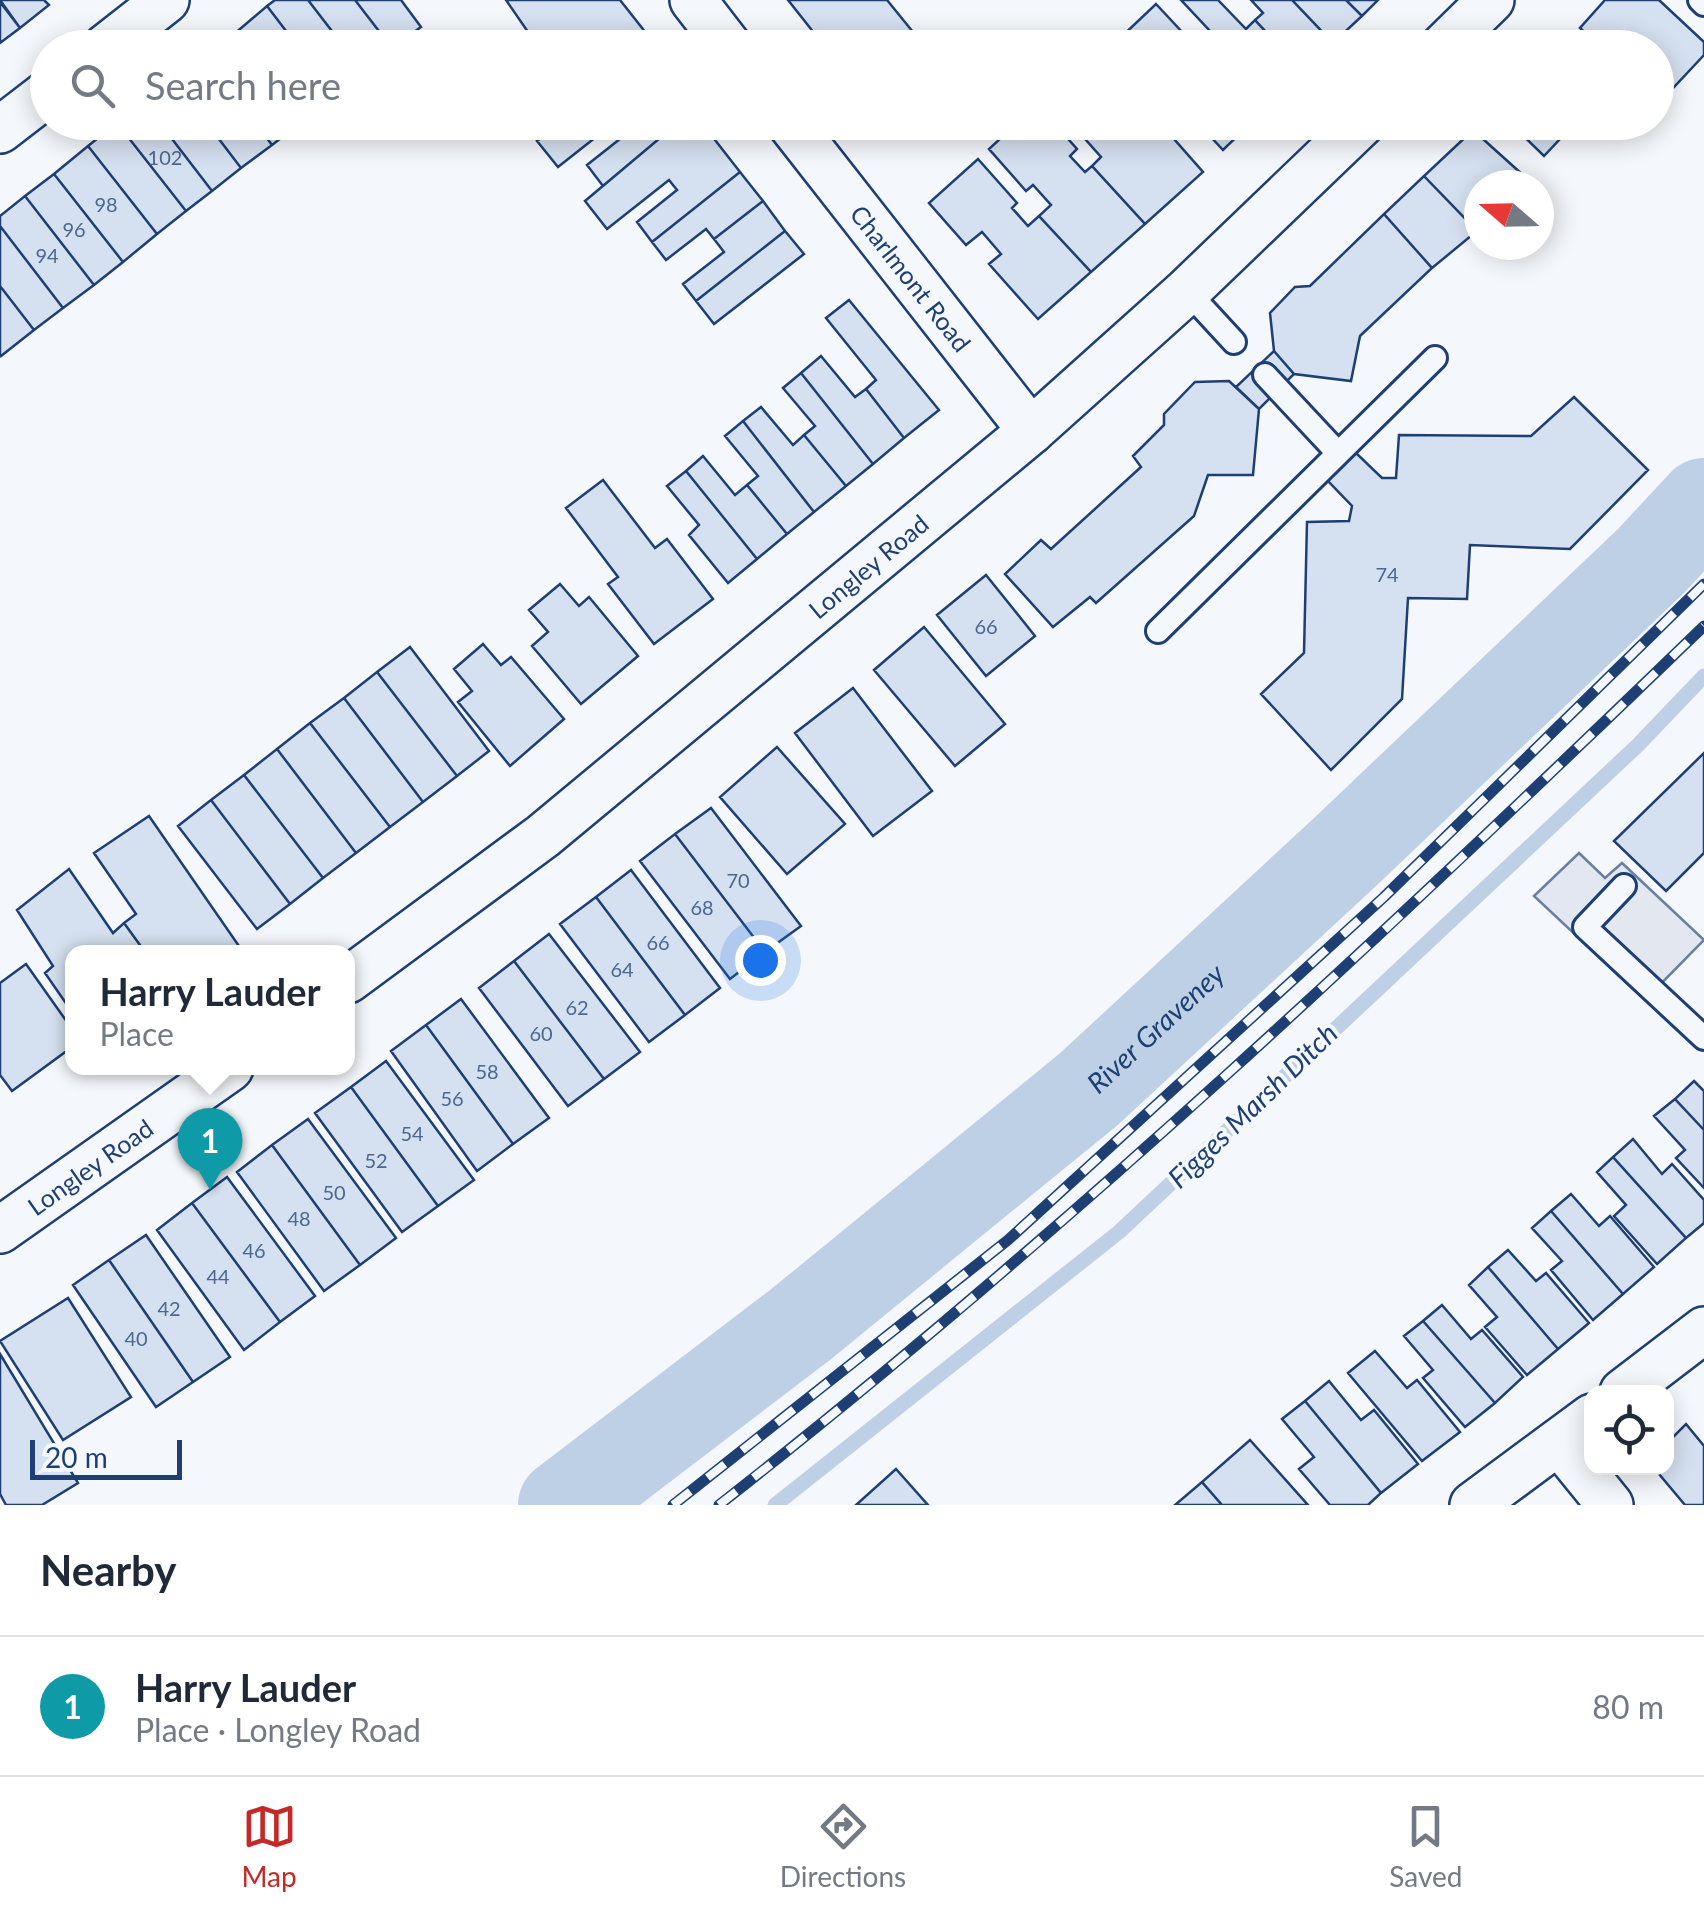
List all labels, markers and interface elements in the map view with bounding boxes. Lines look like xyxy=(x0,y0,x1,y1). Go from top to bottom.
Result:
search box xyxy=(30,30,1674,140)
icon: search xyxy=(65,58,120,113)
text: Search here xyxy=(145,62,341,108)
house number: 102 xyxy=(148,145,182,169)
north arrow xyxy=(1464,170,1554,260)
house number: 98 xyxy=(94,192,118,216)
street label: Charlmont Road xyxy=(845,199,978,357)
house number: 96 xyxy=(62,217,86,241)
house number: 94 xyxy=(35,243,59,267)
street label: Longley Road xyxy=(802,508,934,624)
house number: 74 xyxy=(1375,562,1399,586)
house number: 66 xyxy=(974,614,998,638)
house number: 70 xyxy=(726,868,750,892)
house number: 68 xyxy=(690,895,714,919)
house number: 66 xyxy=(646,930,670,954)
your location xyxy=(735,935,786,986)
popup xyxy=(65,945,355,1075)
water label: River Graveney xyxy=(1080,956,1231,1100)
house number: 64 xyxy=(610,957,634,981)
text: Harry Lauder xyxy=(99,968,321,1014)
house number: 62 xyxy=(565,995,589,1019)
text: Place xyxy=(99,1014,174,1053)
water label: Figges Marsh Ditch xyxy=(1160,1016,1344,1194)
house number: 60 xyxy=(529,1021,553,1045)
house number: 58 xyxy=(475,1059,499,1083)
house number: 56 xyxy=(440,1086,464,1110)
pin: 1 xyxy=(178,1108,242,1190)
street label: Longley Road xyxy=(22,1112,158,1221)
house number: 54 xyxy=(400,1121,424,1145)
house number: 52 xyxy=(364,1148,388,1172)
house number: 50 xyxy=(322,1180,346,1204)
house number: 48 xyxy=(287,1206,311,1230)
house number: 46 xyxy=(242,1238,266,1262)
house number: 44 xyxy=(206,1264,230,1288)
house number: 42 xyxy=(157,1296,181,1320)
house number: 40 xyxy=(124,1326,148,1350)
map controls xyxy=(1584,1385,1674,1475)
button: locate xyxy=(1584,1385,1674,1475)
scale bar xyxy=(30,1435,182,1480)
text: 20 m xyxy=(45,1440,108,1474)
text: Nearby xyxy=(40,1545,177,1595)
text: Harry Lauder xyxy=(135,1664,356,1710)
text: 1 xyxy=(63,1687,82,1726)
text: 80 m xyxy=(1592,1687,1664,1726)
text: Place · Longley Road xyxy=(135,1710,421,1749)
tab: Map xyxy=(242,1799,297,1893)
tab: Directions xyxy=(780,1799,906,1893)
tab: Saved xyxy=(1389,1799,1462,1893)

